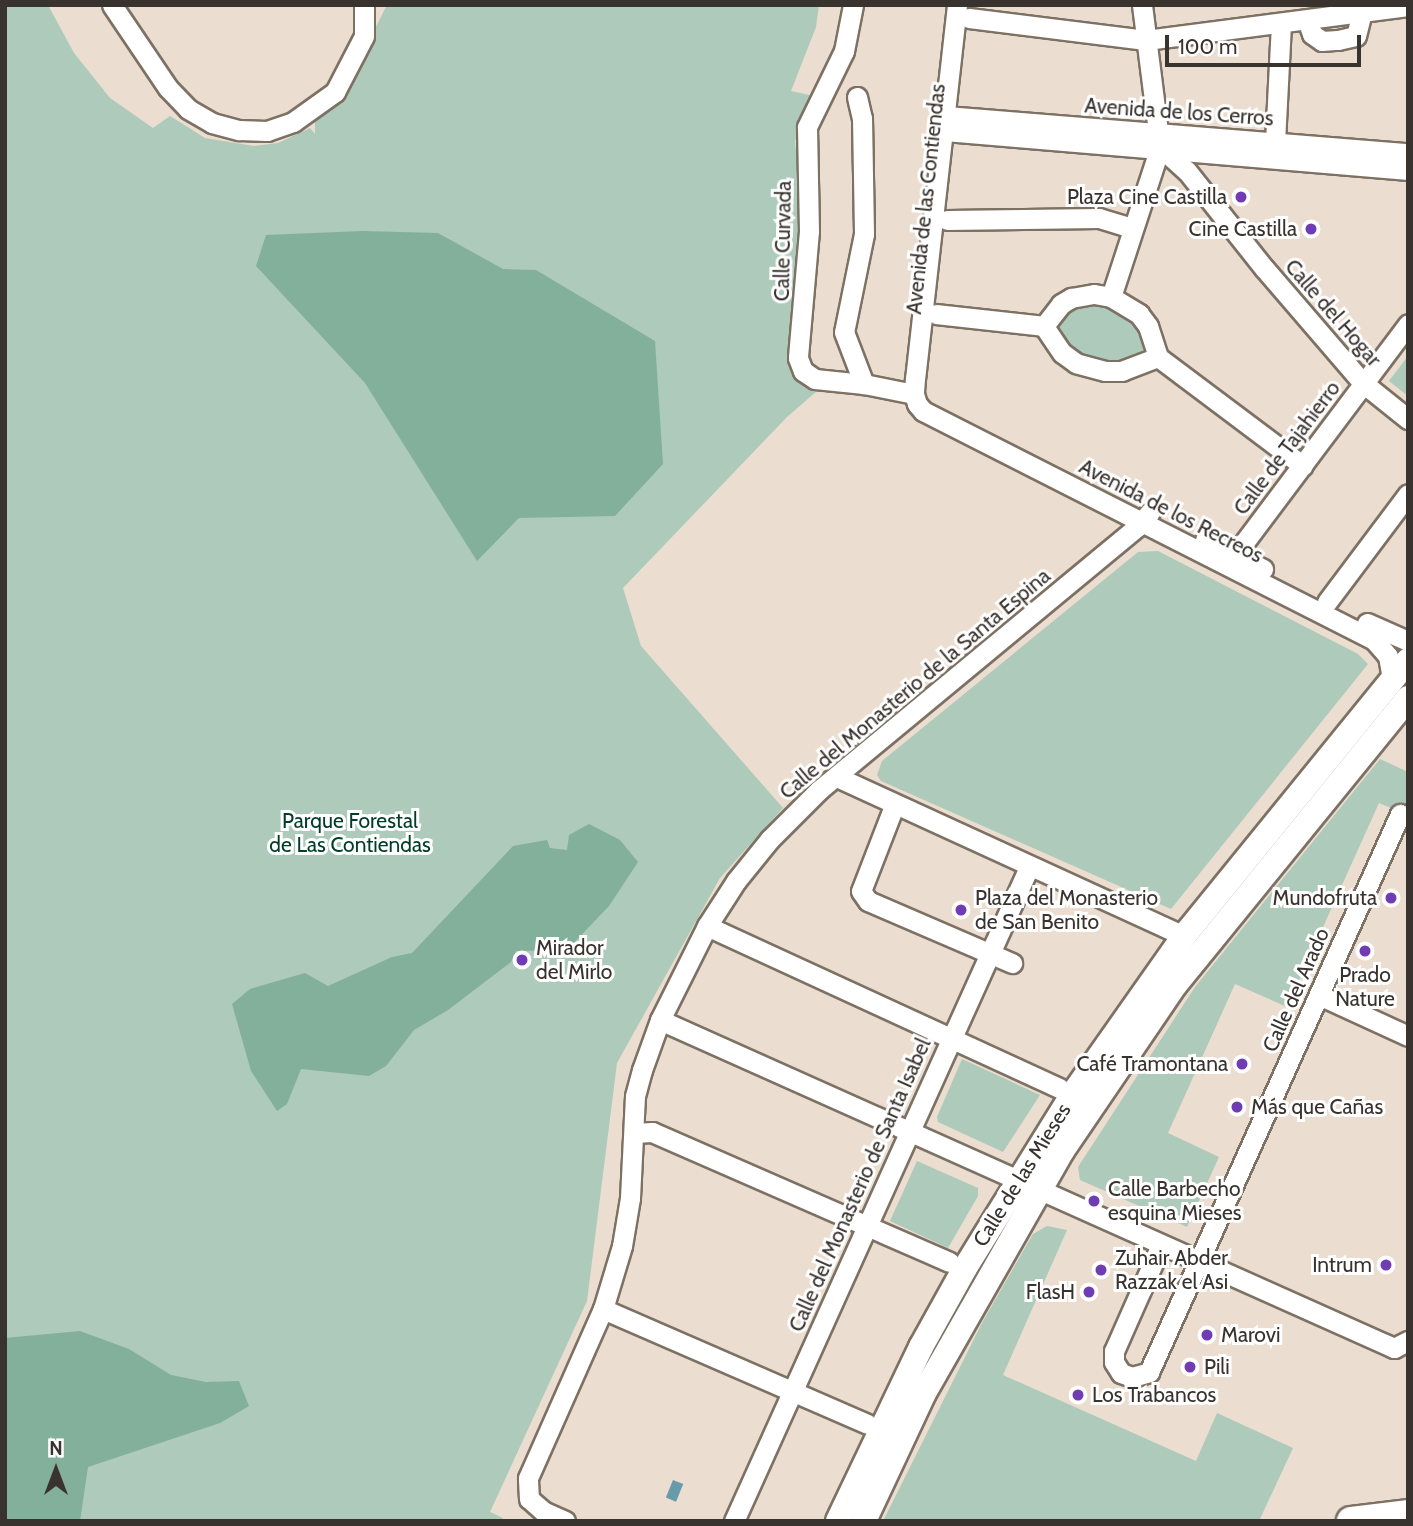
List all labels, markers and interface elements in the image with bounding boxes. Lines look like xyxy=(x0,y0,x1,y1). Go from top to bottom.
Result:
scale bar xyxy=(1168,21,1364,65)
text: 100 m xyxy=(1178,34,1237,59)
street label: Avenida de las Contiendas xyxy=(901,83,951,315)
street label: Avenida de los Cerros xyxy=(1084,93,1274,131)
street label: Calle Curvada xyxy=(769,180,797,302)
place label: Plaza Cine Castilla xyxy=(1067,184,1227,210)
marker: Plaza Cine Castilla xyxy=(1233,189,1249,205)
place label: Cine Castilla xyxy=(1189,216,1297,242)
marker: Cine Castilla xyxy=(1303,221,1319,237)
street label: Calle del Hogar xyxy=(1280,254,1386,372)
street label: Calle de Tajahierro xyxy=(1228,376,1346,520)
street label: Avenida de los Recreos xyxy=(1075,454,1267,568)
street label: Calle del Monasterio de la Santa Espina xyxy=(775,563,1055,805)
park label: Parque Forestal de Las Contiendas xyxy=(269,808,431,858)
place label: Plaza del Monasterio de San Benito xyxy=(975,885,1158,935)
place label: Mundofruta xyxy=(1273,885,1377,911)
marker: Mundofruta xyxy=(1383,890,1399,906)
marker: Plaza del Monasterio de San Benito xyxy=(953,902,969,918)
street label: Calle del Arado xyxy=(1257,924,1335,1056)
place label: Mirador del Mirlo xyxy=(536,935,612,985)
marker: Prado Nature xyxy=(1357,943,1373,959)
marker: Mirador del Mirlo xyxy=(514,952,530,968)
place label: Prado Nature xyxy=(1335,962,1395,1012)
street label: Calle del Monasterio de Santa Isabel xyxy=(784,1034,936,1336)
place label: Café Tramontana xyxy=(1076,1051,1228,1077)
marker: Café Tramontana xyxy=(1234,1056,1250,1072)
place label: Más que Cañas xyxy=(1251,1094,1383,1120)
street label: Calle de las Mieses xyxy=(968,1099,1076,1251)
marker: Más que Cañas xyxy=(1229,1099,1245,1115)
place label: Calle Barbecho esquina Mieses xyxy=(1108,1176,1241,1226)
marker: Calle Barbecho esquina Mieses xyxy=(1086,1193,1102,1209)
place label: Zuhair Abder Razzak el Asi xyxy=(1115,1245,1228,1295)
place label: Intrum xyxy=(1312,1252,1372,1278)
marker: Intrum xyxy=(1378,1257,1394,1273)
marker: Zuhair Abder Razzak el Asi xyxy=(1093,1262,1109,1278)
place label: FlasH xyxy=(1026,1279,1075,1305)
marker: FlasH xyxy=(1081,1284,1097,1300)
place label: Marovi xyxy=(1221,1322,1281,1348)
marker: Marovi xyxy=(1199,1327,1215,1343)
place label: Pili xyxy=(1204,1354,1230,1380)
marker: Pili xyxy=(1182,1359,1198,1375)
place label: Los Trabancos xyxy=(1092,1382,1216,1408)
marker: Los Trabancos xyxy=(1070,1387,1086,1403)
north arrow xyxy=(21,1435,91,1505)
text: N xyxy=(49,1437,63,1460)

